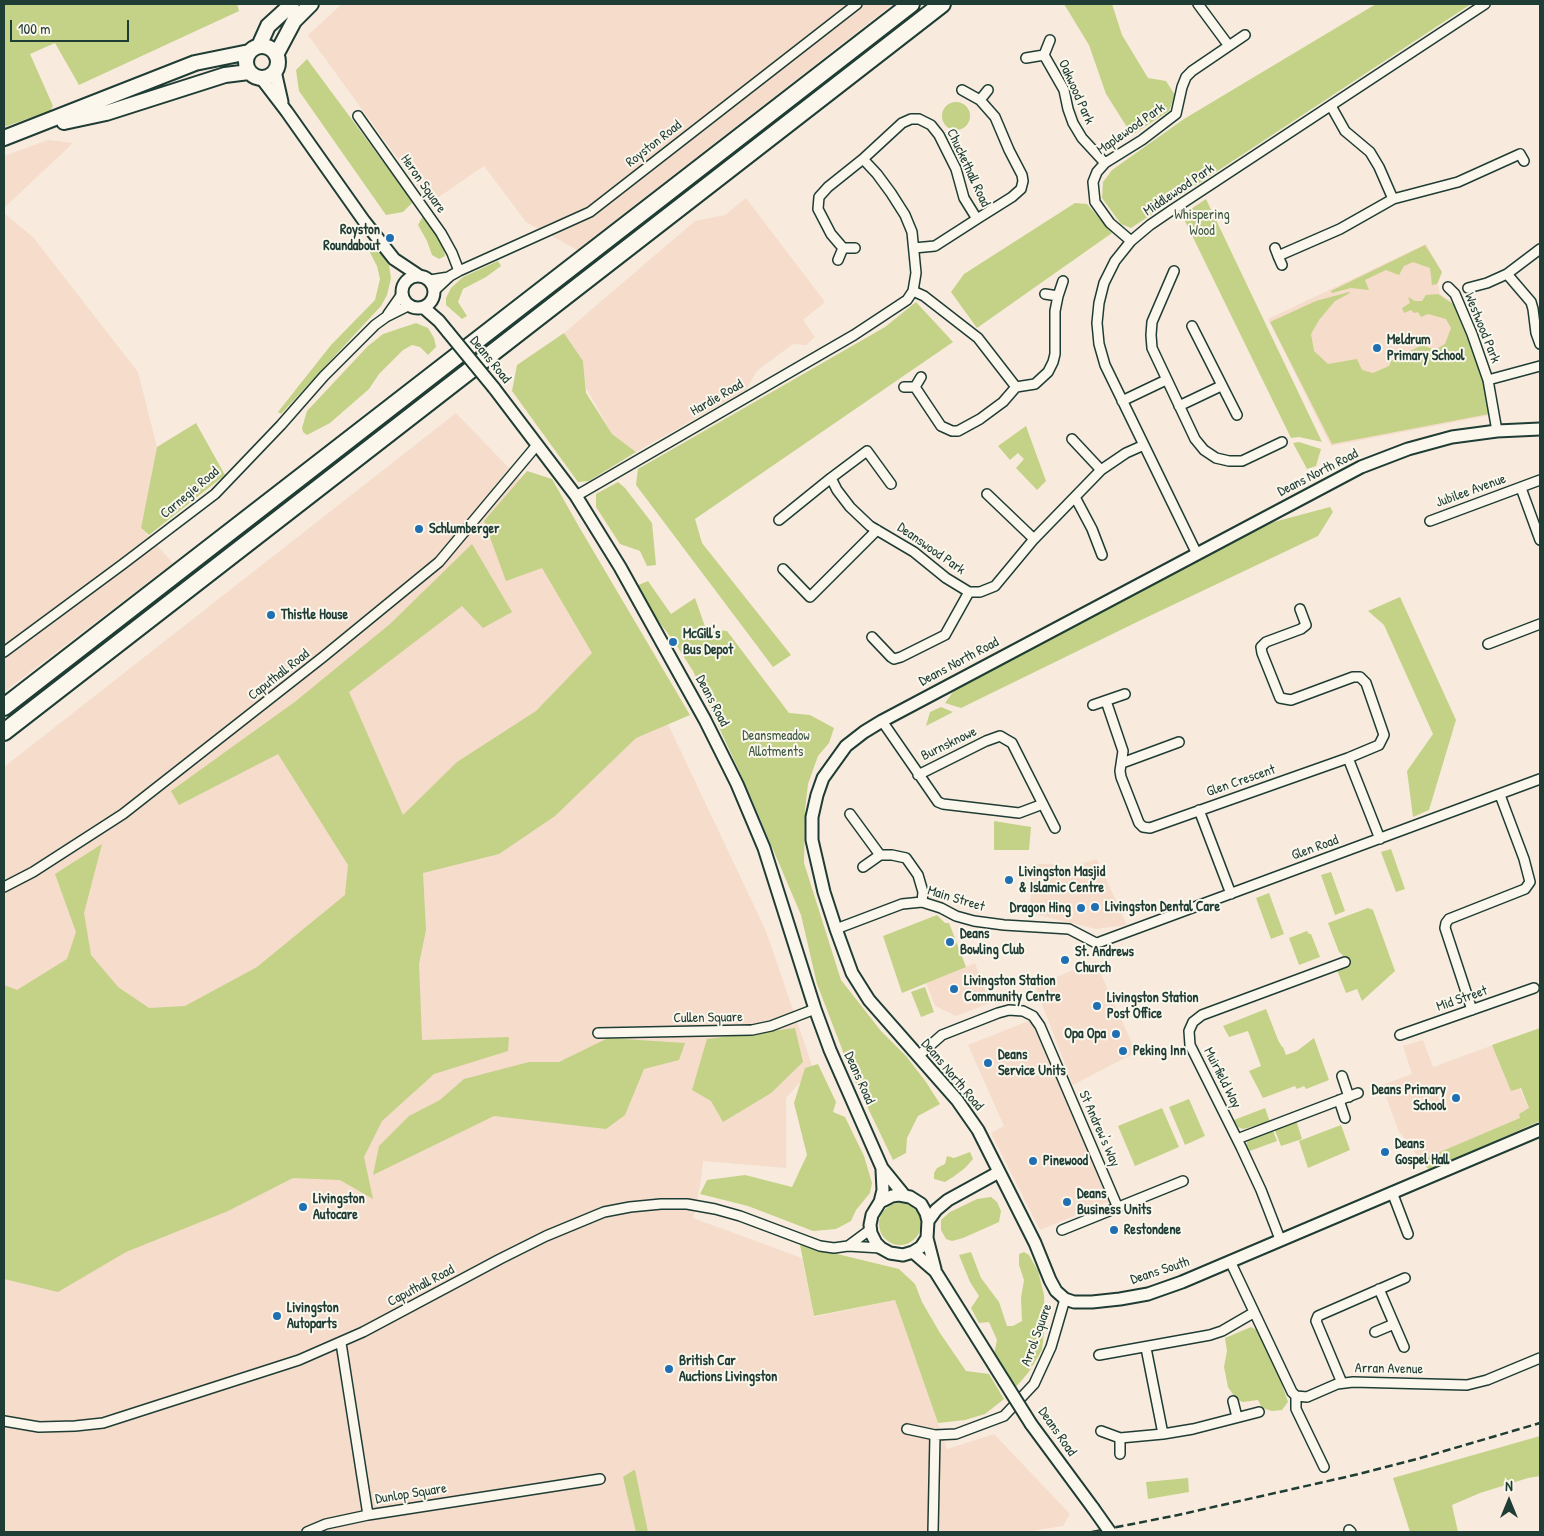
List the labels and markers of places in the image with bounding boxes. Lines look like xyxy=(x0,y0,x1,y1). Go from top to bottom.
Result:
place label: Royston Roundabout xyxy=(323,222,380,254)
marker: Royston Roundabout xyxy=(384,232,396,244)
place label: Meldrum Primary School xyxy=(1387,332,1465,364)
marker: Meldrum Primary School xyxy=(1371,342,1383,354)
place label: Schlumberger xyxy=(429,521,500,537)
marker: Schlumberger xyxy=(413,523,425,535)
place label: Thistle House xyxy=(281,607,348,623)
marker: Thistle House xyxy=(265,609,277,621)
place label: McGill's Bus Depot xyxy=(683,626,733,658)
marker: McGill's Bus Depot xyxy=(667,636,679,648)
place label: Livingston Masjid & Islamic Centre xyxy=(1019,864,1105,896)
marker: Livingston Masjid & Islamic Centre xyxy=(1003,874,1015,886)
place label: Livingston Dental Care xyxy=(1105,899,1220,915)
place label: Dragon Hing xyxy=(1010,900,1071,916)
marker: Livingston Dental Care xyxy=(1089,901,1101,913)
marker: Dragon Hing xyxy=(1075,902,1087,914)
place label: Deans Bowling Club xyxy=(960,926,1025,959)
marker: Deans Bowling Club xyxy=(944,936,956,948)
place label: St. Andrews Church xyxy=(1075,944,1134,976)
marker: St. Andrews Church xyxy=(1059,954,1071,966)
place label: Livingston Station Community Centre xyxy=(964,973,1061,1006)
marker: Livingston Station Community Centre xyxy=(948,983,960,995)
place label: Livingston Station Post Office xyxy=(1107,990,1199,1022)
marker: Livingston Station Post Office xyxy=(1091,1000,1103,1012)
place label: Opa Opa xyxy=(1064,1026,1106,1042)
marker: Opa Opa xyxy=(1110,1028,1122,1040)
place label: Peking Inn xyxy=(1133,1043,1186,1059)
marker: Peking Inn xyxy=(1117,1045,1129,1057)
place label: Deans Service Units xyxy=(998,1047,1066,1080)
marker: Deans Service Units xyxy=(982,1057,994,1069)
place label: Deans Primary School xyxy=(1372,1082,1446,1114)
marker: Deans Primary School xyxy=(1450,1092,1462,1104)
place label: Deans Gospel Hall xyxy=(1395,1136,1449,1168)
marker: Deans Gospel Hall xyxy=(1379,1146,1391,1158)
place label: Pinewood xyxy=(1043,1153,1088,1169)
marker: Pinewood xyxy=(1027,1155,1039,1167)
place label: Deans Business Units xyxy=(1077,1186,1151,1218)
place label: Livingston Autocare xyxy=(313,1191,365,1224)
marker: Deans Business Units xyxy=(1061,1196,1073,1208)
marker: Livingston Autocare xyxy=(297,1201,309,1213)
place label: Restondene xyxy=(1124,1222,1181,1238)
marker: Restondene xyxy=(1108,1224,1120,1236)
place label: Livingston Autoparts xyxy=(287,1300,339,1332)
marker: Livingston Autoparts xyxy=(271,1310,283,1322)
place label: British Car Auctions Livingston xyxy=(679,1353,777,1385)
marker: British Car Auctions Livingston xyxy=(663,1363,675,1375)

